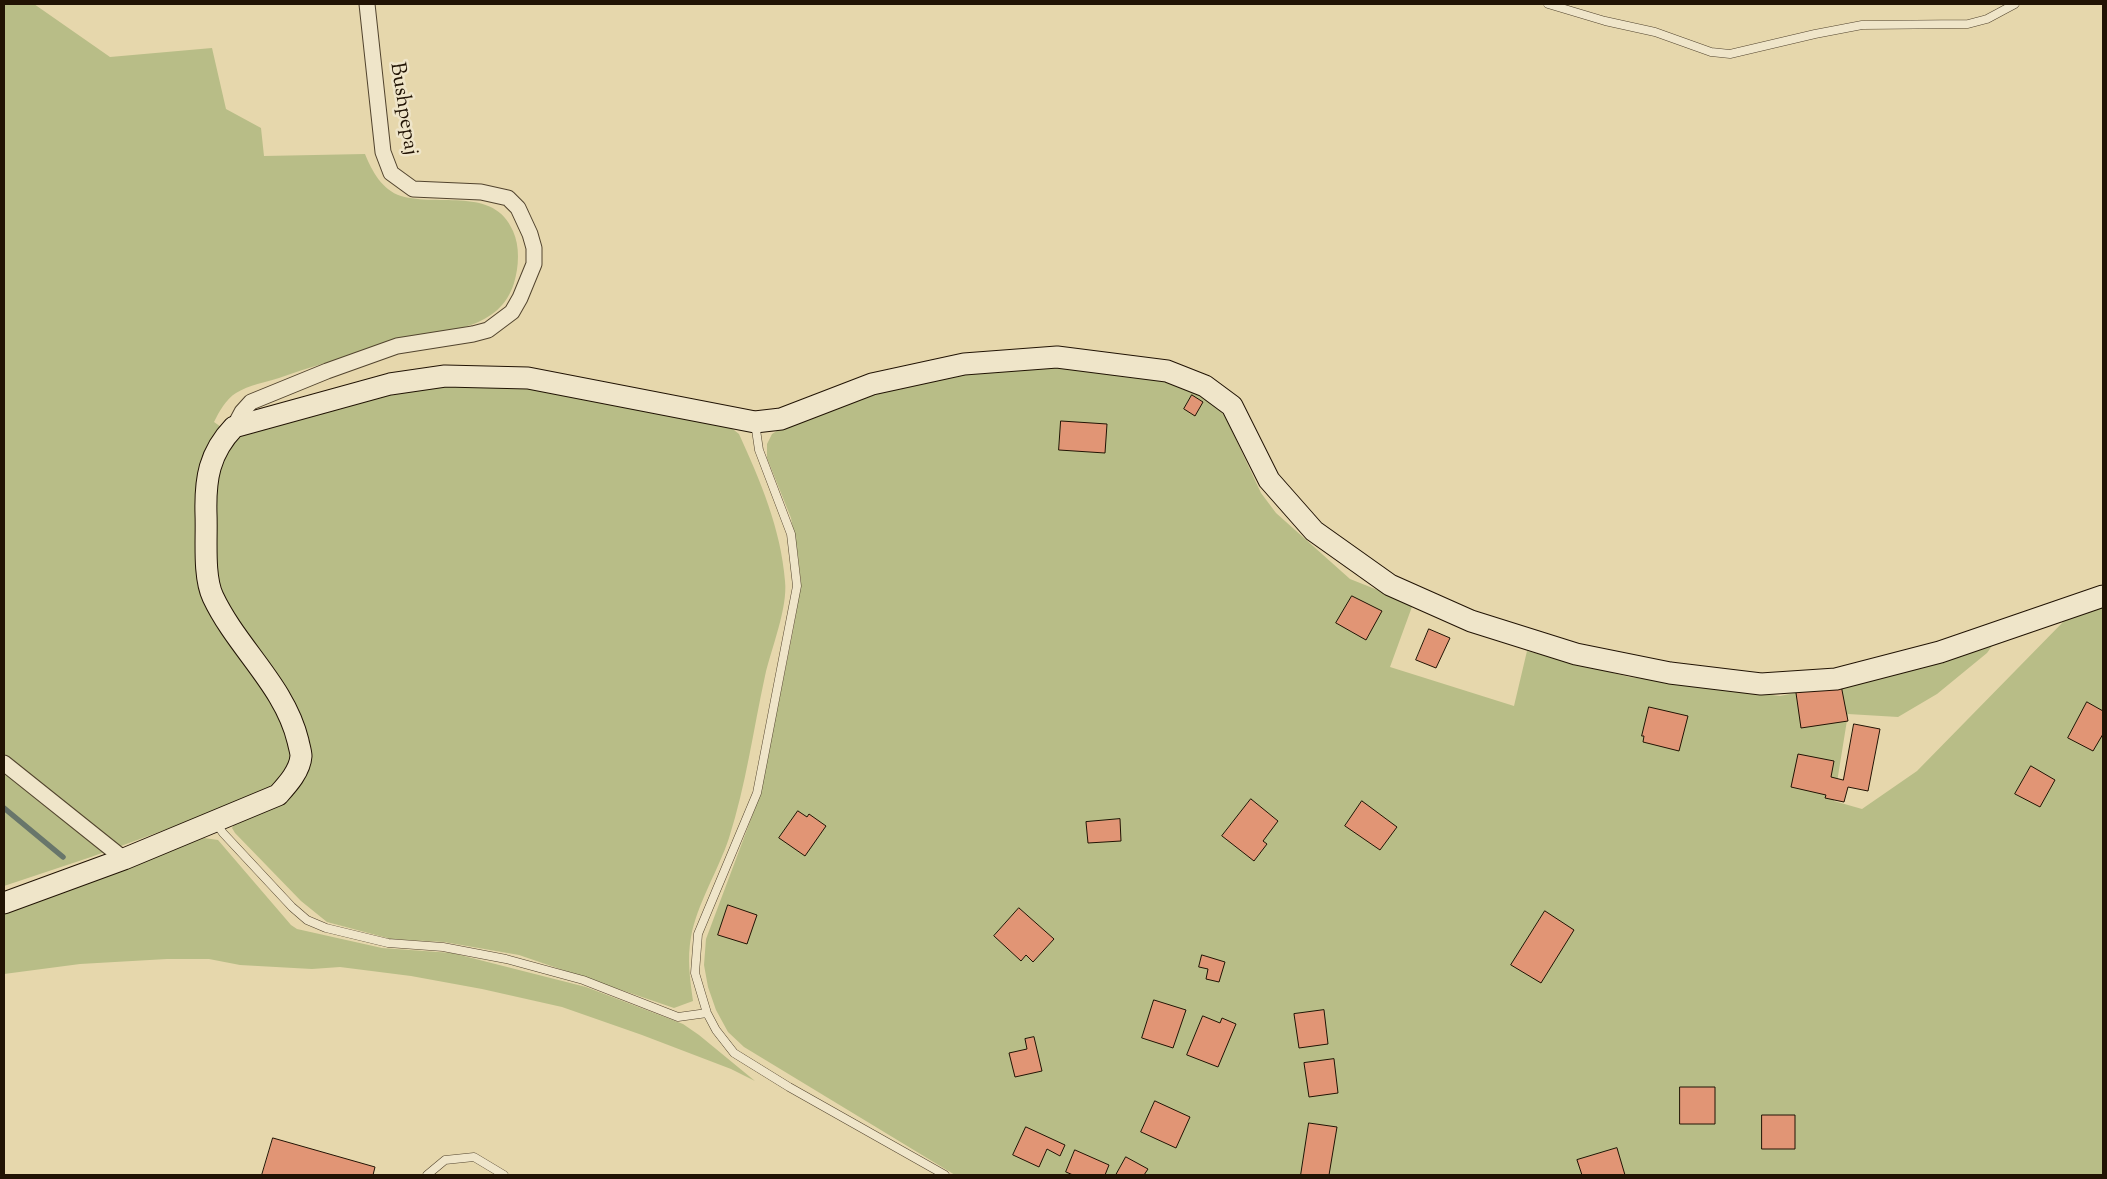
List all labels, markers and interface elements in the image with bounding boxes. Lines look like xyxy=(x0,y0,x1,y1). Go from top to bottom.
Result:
street label: Bushpepaj xyxy=(382,61,422,157)

